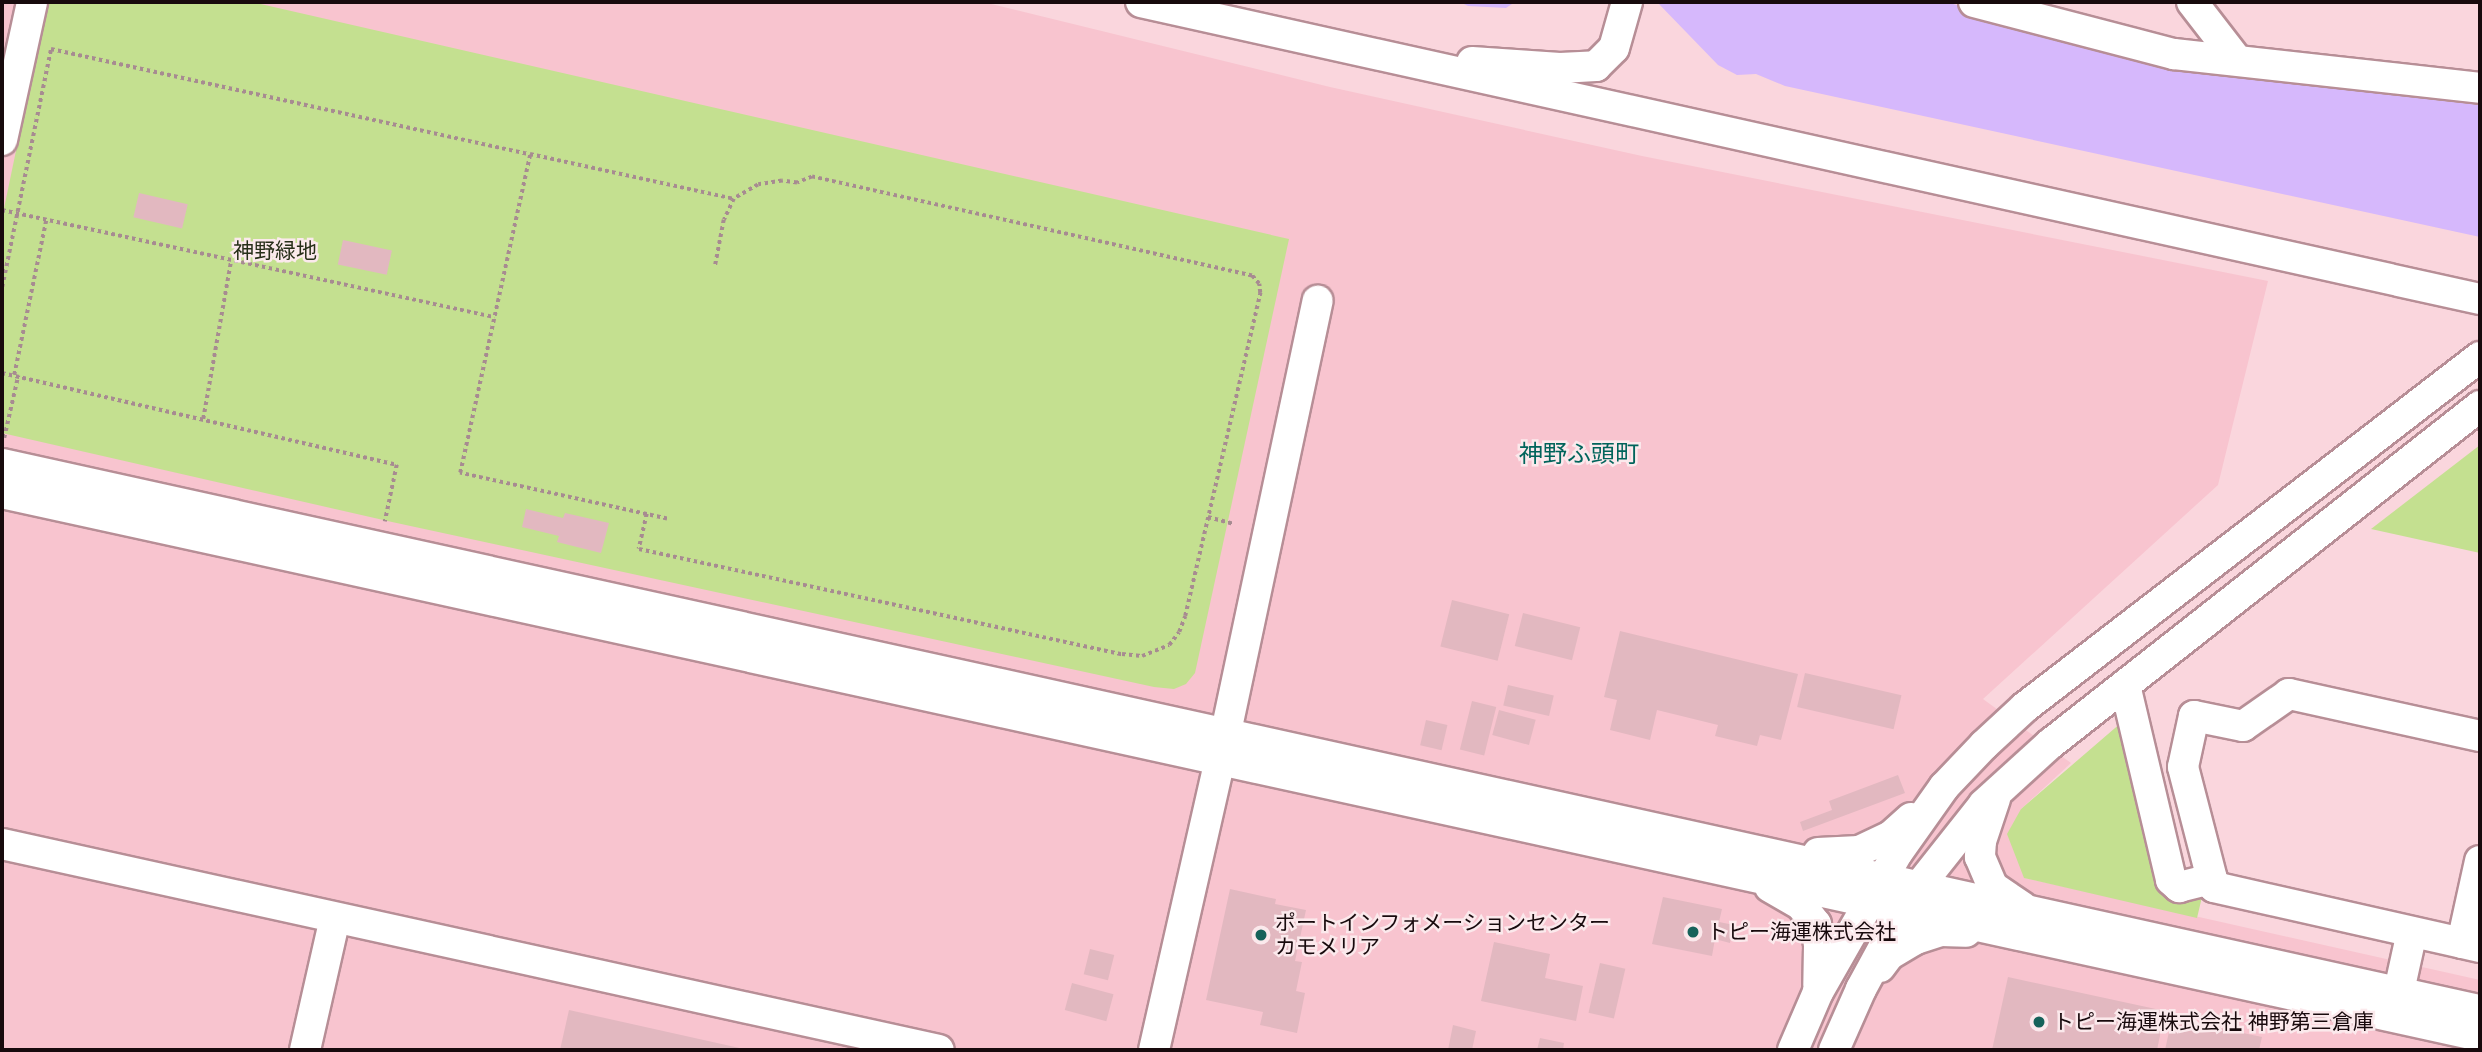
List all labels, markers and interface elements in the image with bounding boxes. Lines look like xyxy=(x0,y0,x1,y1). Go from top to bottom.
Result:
park label: 神野緑地 xyxy=(233,238,317,264)
district label: 神野ふ頭町 xyxy=(1519,440,1639,468)
place label: ポートインフォメーションセンター カモメリア xyxy=(1275,910,1611,960)
place label: トピー海運株式会社 xyxy=(1707,919,1896,945)
marker: トピー海運株式会社 xyxy=(1685,924,1701,940)
marker: ポートインフォメーションセンター カモメリア xyxy=(1253,927,1269,943)
place label: トピー海運株式会社 神野第三倉庫 xyxy=(2053,1009,2374,1035)
marker: トピー海運株式会社 神野第三倉庫 xyxy=(2031,1014,2047,1030)

